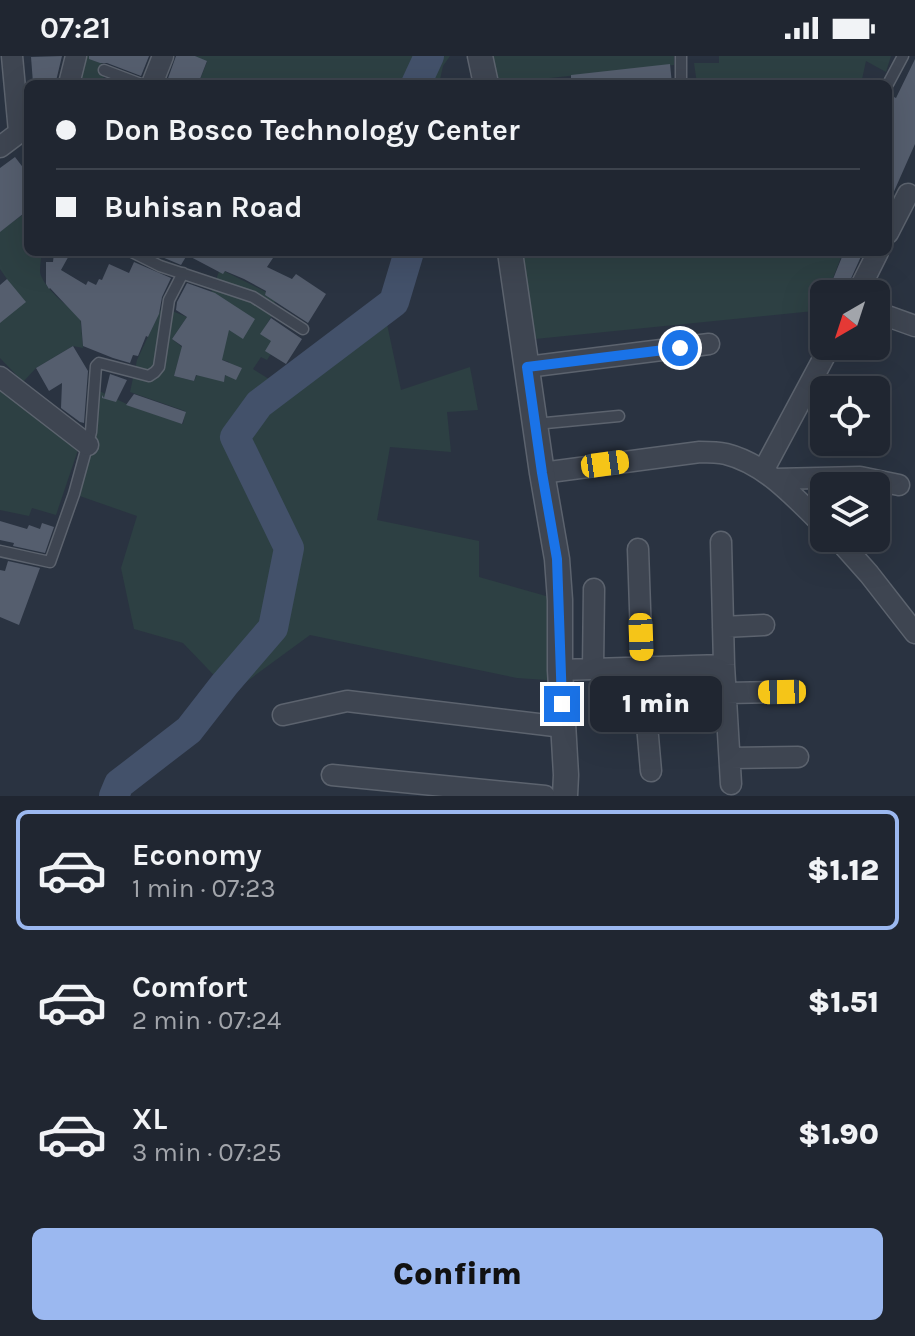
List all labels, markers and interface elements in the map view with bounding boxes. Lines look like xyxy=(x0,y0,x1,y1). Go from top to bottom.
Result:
text: 07:21 xyxy=(40,10,111,46)
text: Don Bosco Technology Center xyxy=(104,112,520,148)
text: Buhisan Road xyxy=(104,189,303,225)
north arrow xyxy=(810,280,890,360)
map controls xyxy=(810,280,890,552)
route start xyxy=(662,330,698,366)
button: locate xyxy=(810,376,890,456)
car xyxy=(580,449,630,479)
button: layers xyxy=(810,472,890,552)
car xyxy=(628,613,654,661)
callout: 1 min xyxy=(590,676,722,732)
car xyxy=(758,680,806,704)
route end xyxy=(544,686,580,722)
text: 1 min xyxy=(622,688,690,719)
icon: car xyxy=(36,834,108,906)
text: Economy xyxy=(132,837,262,873)
text: $1.12 xyxy=(807,852,879,888)
text: 1 min · 07:23 xyxy=(132,873,276,904)
icon: car xyxy=(36,966,108,1038)
text: Comfort xyxy=(132,969,248,1005)
text: $1.51 xyxy=(808,984,879,1020)
text: 2 min · 07:24 xyxy=(132,1005,281,1036)
icon: car xyxy=(36,1098,108,1170)
text: XL xyxy=(132,1101,167,1137)
text: $1.90 xyxy=(798,1116,879,1152)
text: 3 min · 07:25 xyxy=(132,1137,282,1168)
button: Confirm xyxy=(32,1228,883,1320)

